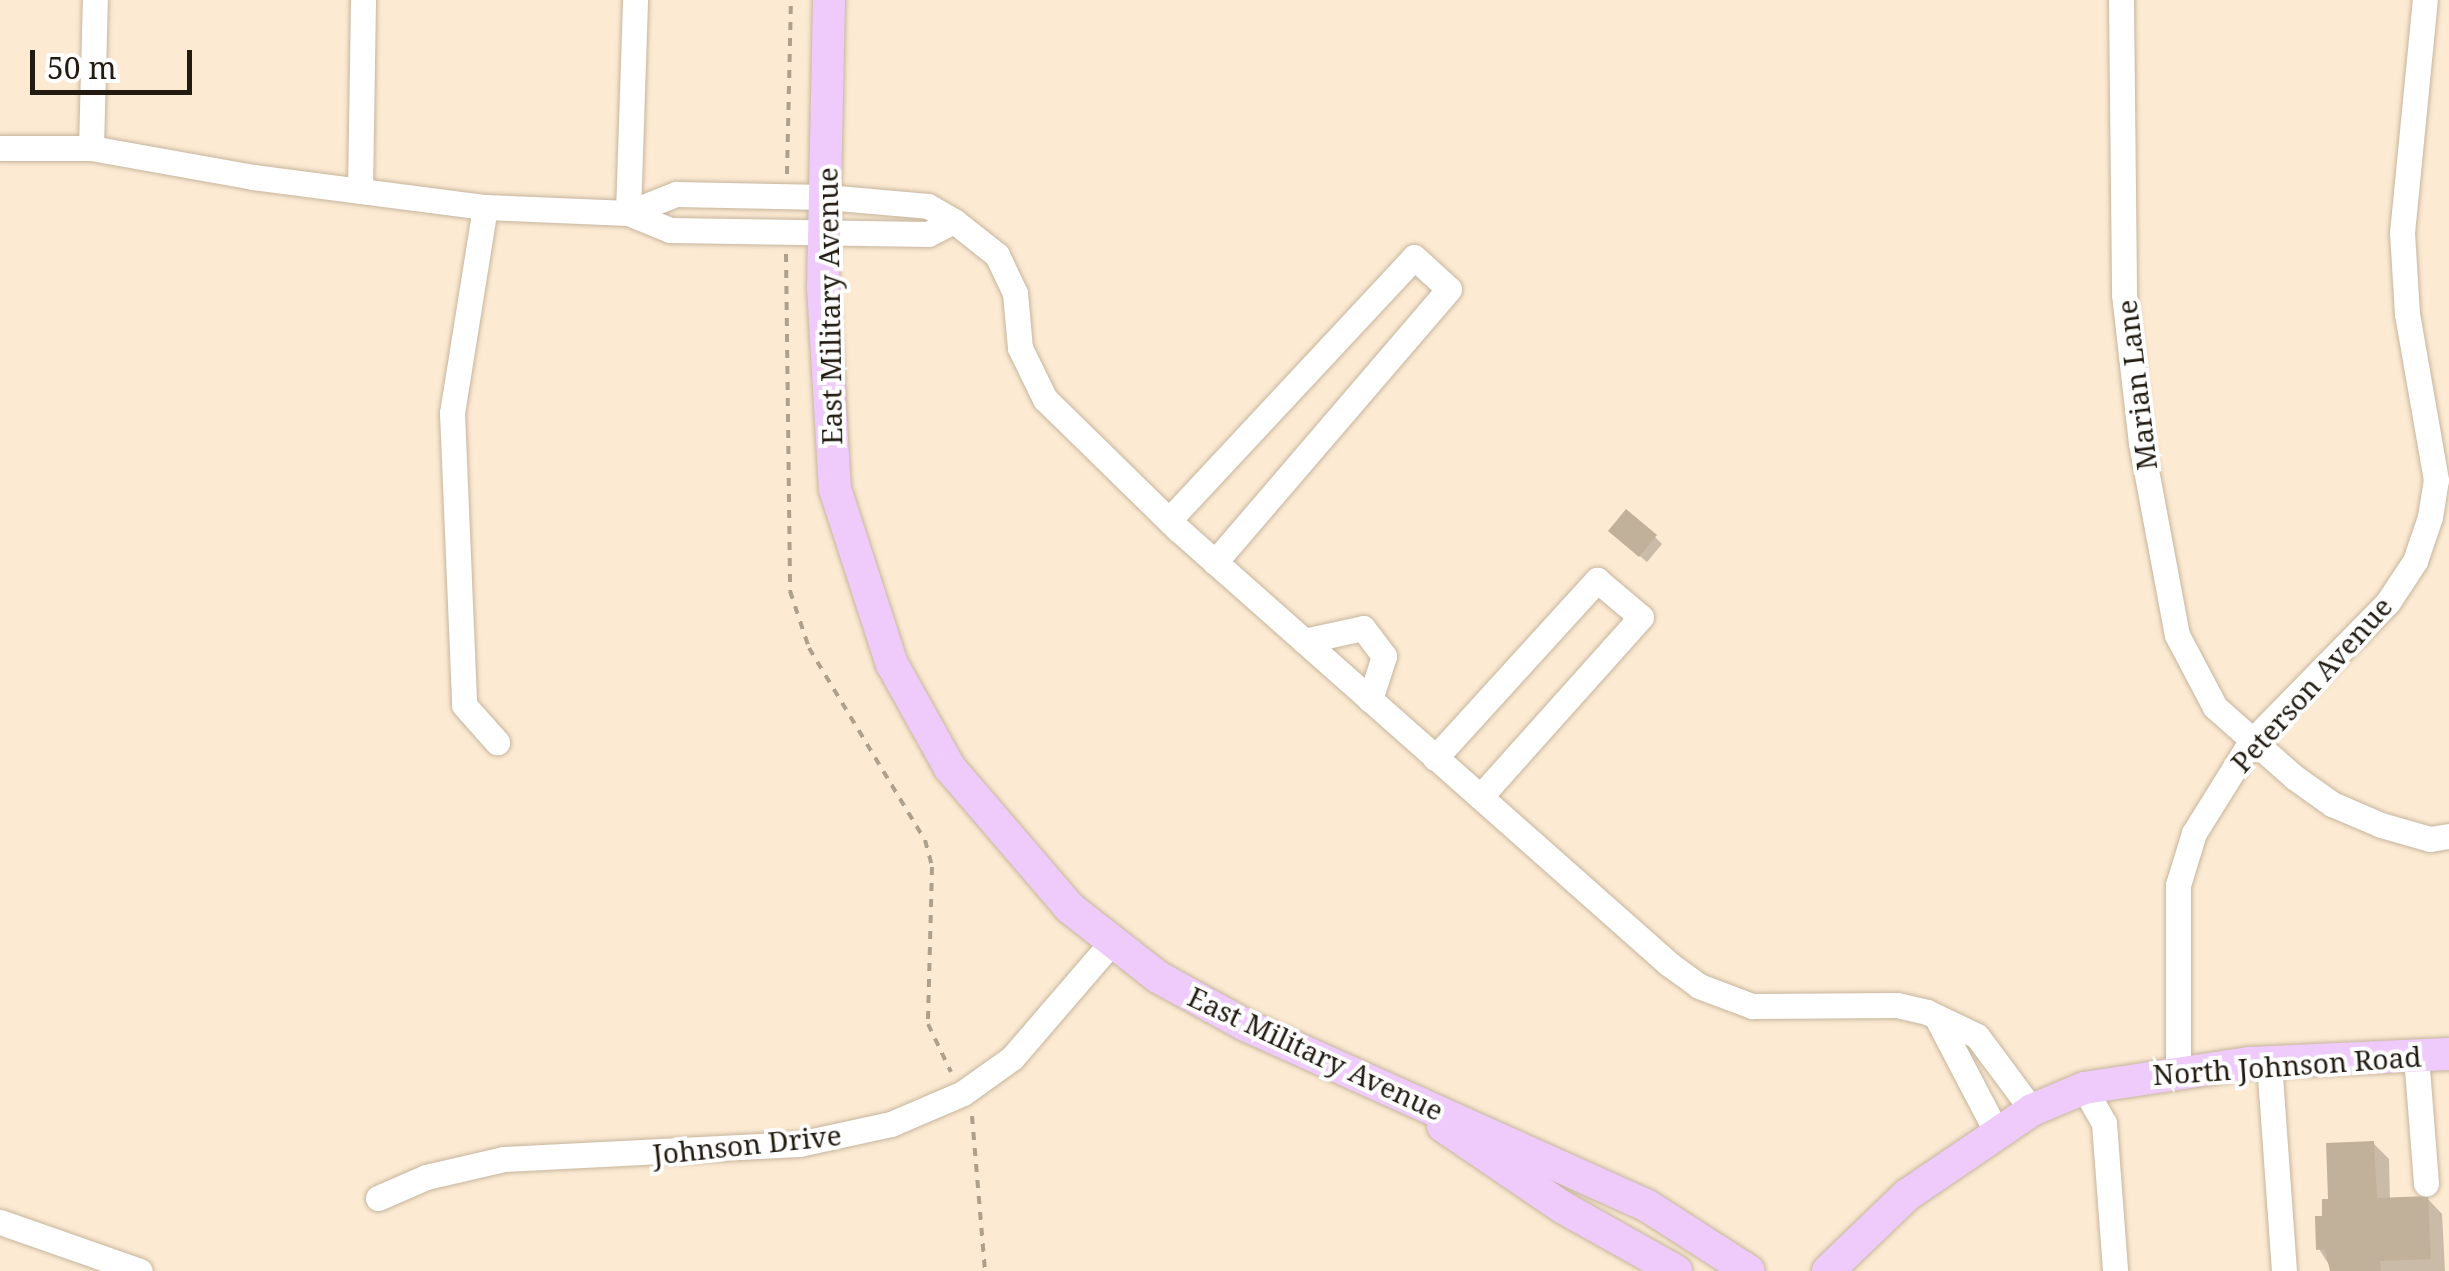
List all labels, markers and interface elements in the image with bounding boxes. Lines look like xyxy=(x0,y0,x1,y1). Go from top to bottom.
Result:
scale bar xyxy=(35,30,198,92)
text: 50 m xyxy=(47,47,117,88)
street label: East Military Avenue xyxy=(810,167,848,445)
street label: Marian Lane xyxy=(2109,298,2163,472)
street label: Peterson Avenue xyxy=(2224,589,2398,779)
street label: East Military Avenue xyxy=(1183,979,1449,1127)
street label: North Johnson Road xyxy=(2152,1039,2422,1091)
street label: Johnson Drive xyxy=(651,1117,843,1171)

